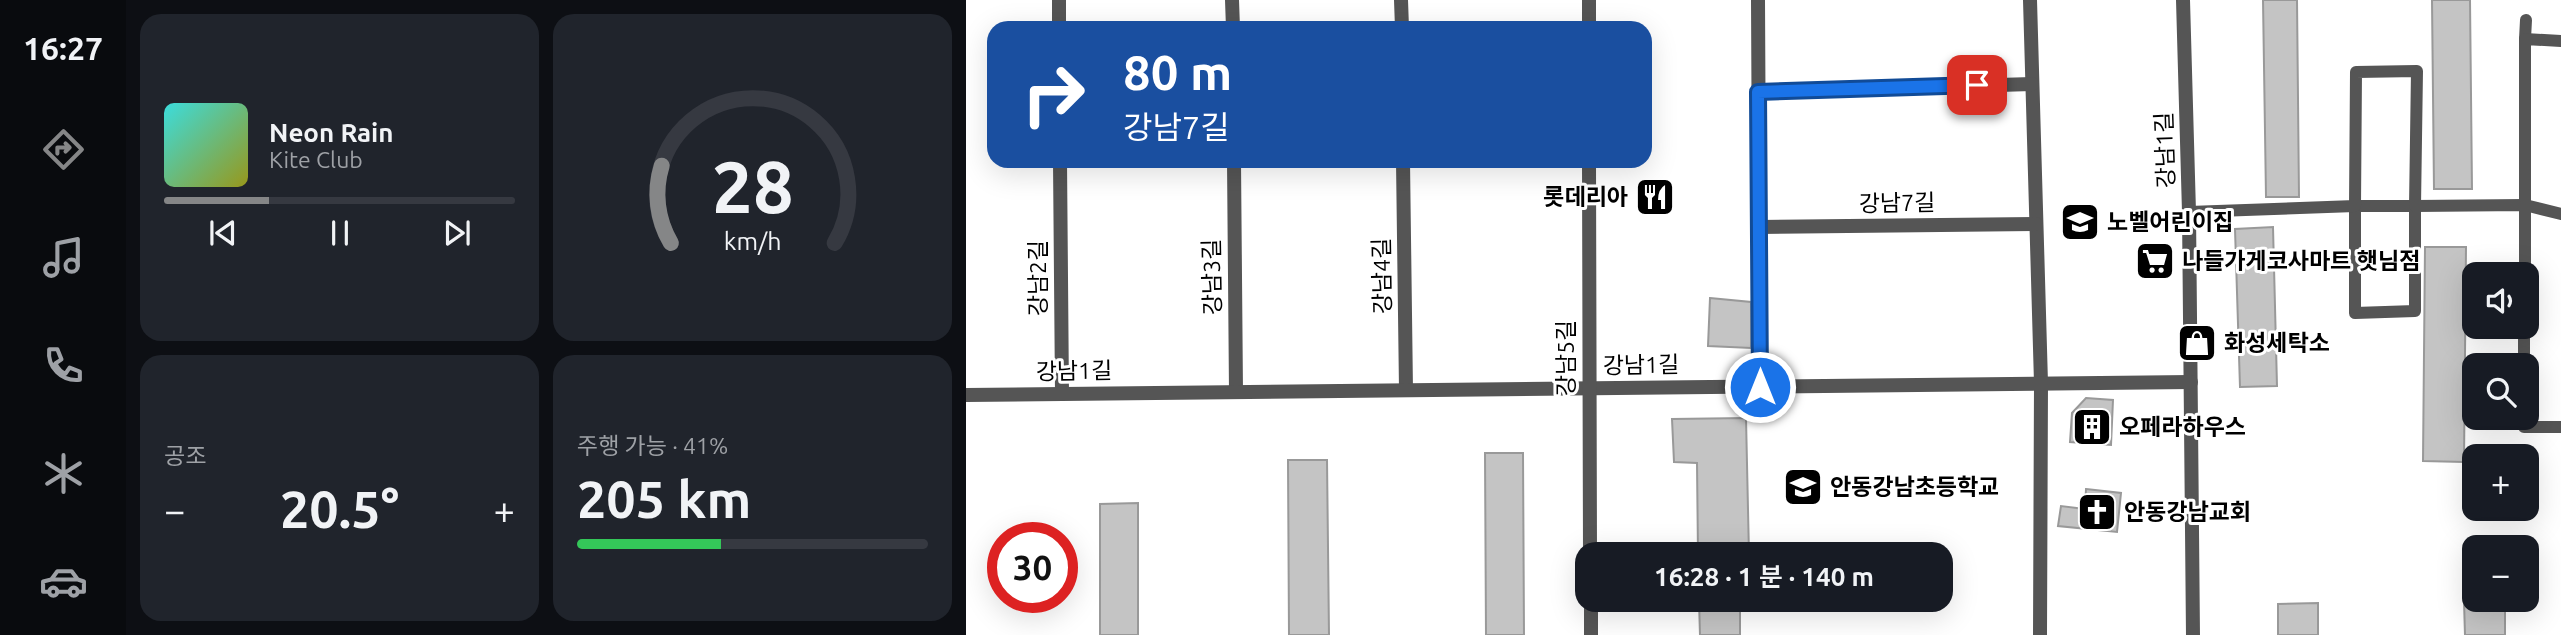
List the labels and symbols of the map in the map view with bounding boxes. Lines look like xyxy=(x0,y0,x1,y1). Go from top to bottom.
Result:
pin xyxy=(1947,55,2007,115)
street label: 강남1길 xyxy=(2151,111,2178,189)
restaurant icon: 롯데리아 xyxy=(1634,176,1676,218)
place label: 롯데리아 xyxy=(1543,184,1628,209)
street label: 강남7길 xyxy=(1859,189,1935,216)
school or university icon: 노벨어린이집 xyxy=(2059,201,2101,243)
place label: 노벨어린이집 xyxy=(2107,209,2234,234)
street label: 강남4길 xyxy=(1368,238,1395,314)
street label: 강남3길 xyxy=(1198,239,1225,315)
street label: 강남2길 xyxy=(1025,240,1050,316)
supermarket icon: 나들가게코사마트 햇님점 xyxy=(2134,240,2176,282)
place label: 나들가게코사마트 햇님점 xyxy=(2182,248,2420,273)
street label: 강남5길 xyxy=(1553,320,1578,396)
shop icon: 화성세탁소 xyxy=(2176,322,2218,364)
place label: 화성세탁소 xyxy=(2224,330,2330,355)
position arrow xyxy=(1723,350,1797,424)
street label: 강남1길 xyxy=(1603,351,1679,378)
street label: 강남1길 xyxy=(1036,357,1112,384)
building icon: 오페라하우스 xyxy=(2071,406,2113,448)
place label: 오페라하우스 xyxy=(2119,414,2246,439)
school or university icon: 안동강남초등학교 xyxy=(1782,466,1824,508)
place label: 안동강남초등학교 xyxy=(1830,474,1999,499)
church icon: 안동강남교회 xyxy=(2076,491,2118,533)
place label: 안동강남교회 xyxy=(2124,499,2251,524)
speed limit sign: 30 xyxy=(987,522,1078,613)

